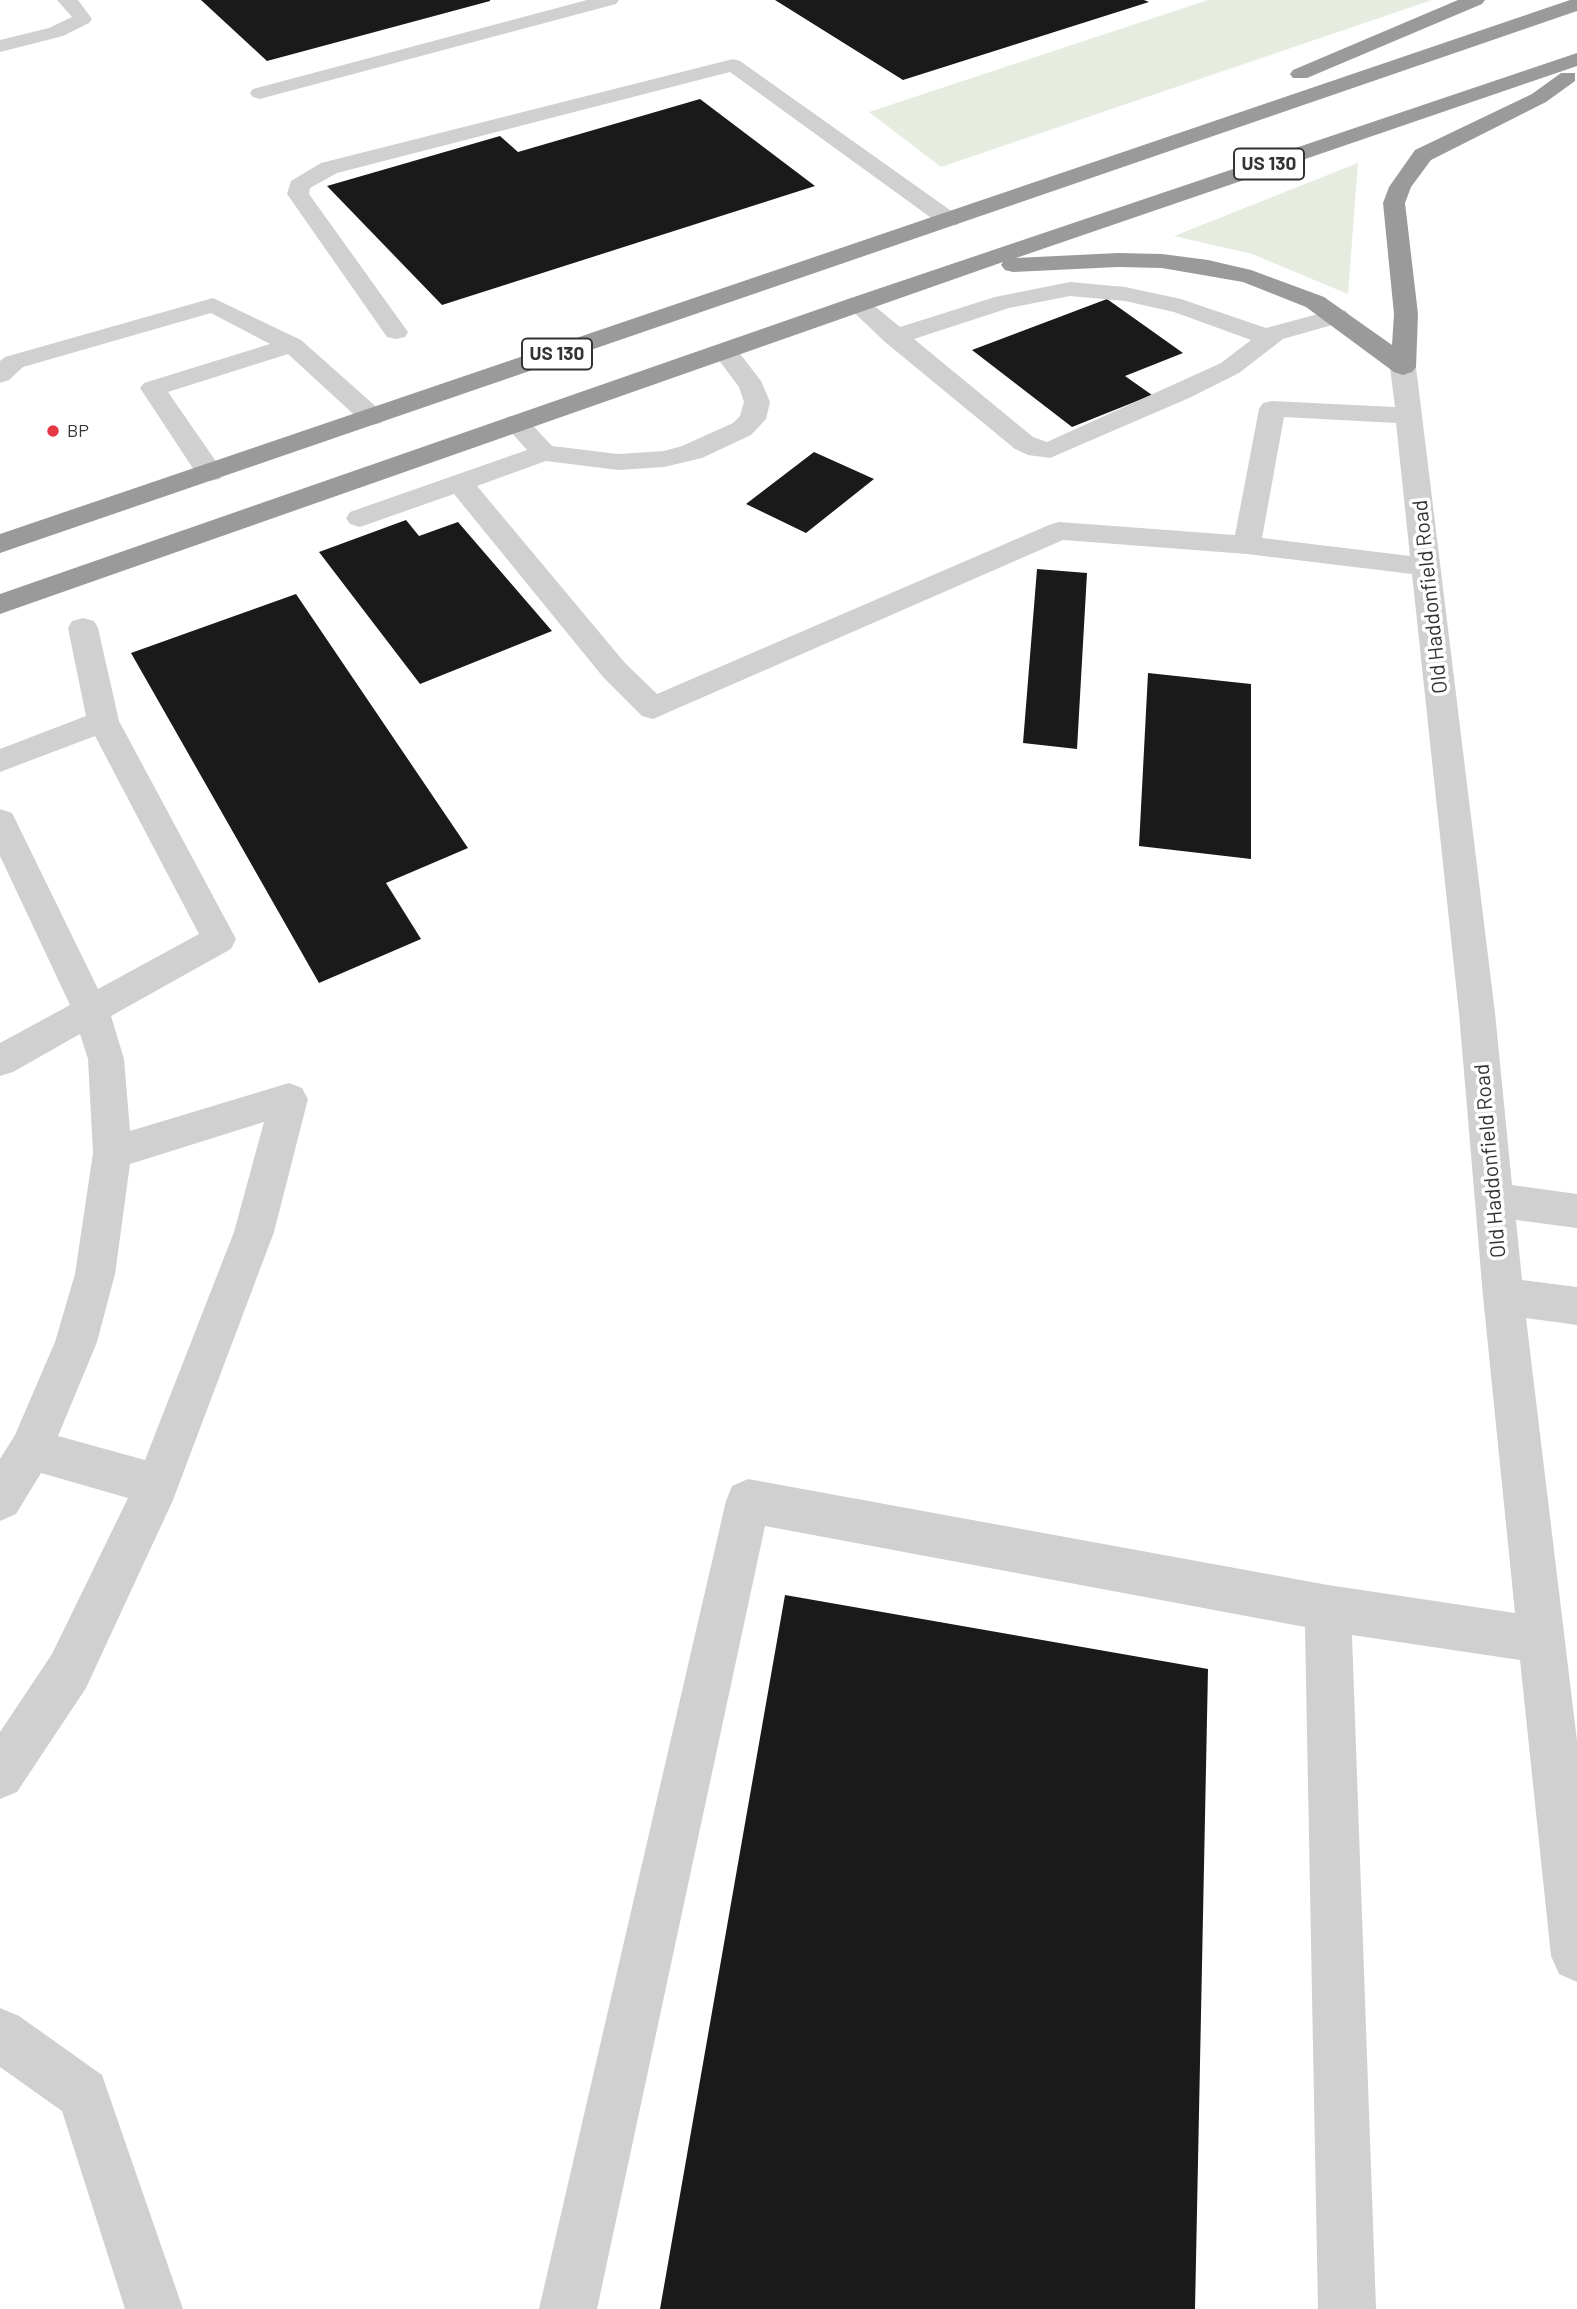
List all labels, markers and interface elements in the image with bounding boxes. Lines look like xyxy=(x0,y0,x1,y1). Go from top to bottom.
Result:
road number: US 130 xyxy=(1234,148,1304,180)
road number: US 130 xyxy=(522,338,592,370)
place label: BP xyxy=(67,420,89,442)
marker: BP xyxy=(45,423,61,439)
street label: Old Haddonfield Road xyxy=(1407,499,1453,695)
street label: Old Haddonfield Road xyxy=(1469,1063,1511,1259)

